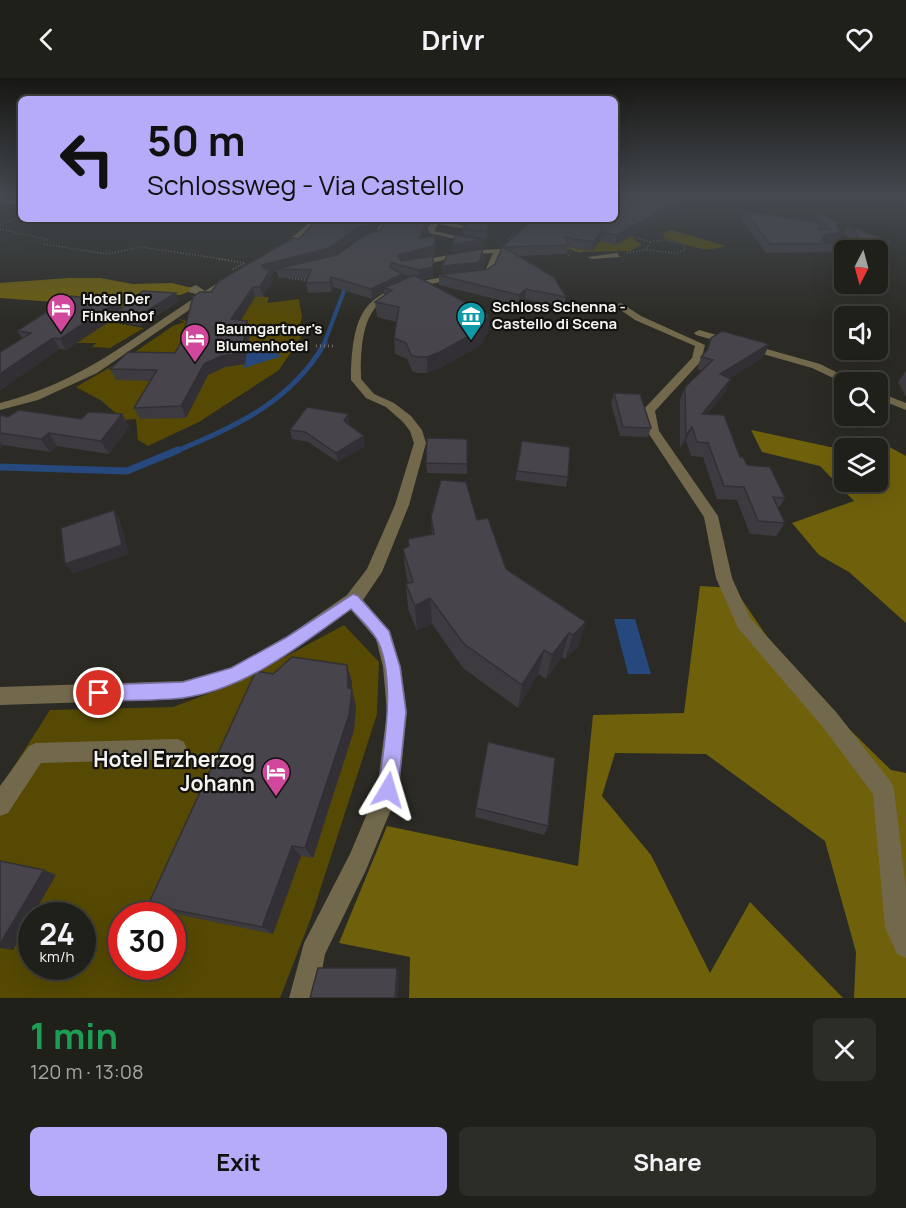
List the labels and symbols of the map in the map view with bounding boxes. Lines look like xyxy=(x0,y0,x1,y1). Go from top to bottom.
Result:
north arrow xyxy=(834,240,888,294)
place label: Hotel Der Finkenhof xyxy=(82,288,154,326)
hotel icon: Hotel Der Finkenhof xyxy=(45,292,77,334)
place label: Schloss Schenna - Castello di Scena xyxy=(492,296,626,334)
museum icon: Schloss Schenna - Castello di Scena xyxy=(455,300,487,342)
place label: Baumgartner's Blumenhotel xyxy=(216,318,322,356)
hotel icon: Baumgartner's Blumenhotel xyxy=(179,322,211,364)
pin xyxy=(73,667,124,718)
place label: Hotel Erzherzog Johann xyxy=(93,745,255,797)
hotel icon: Hotel Erzherzog Johann xyxy=(260,756,292,798)
position arrow xyxy=(356,758,420,822)
speed limit sign: 30 xyxy=(108,902,186,980)

